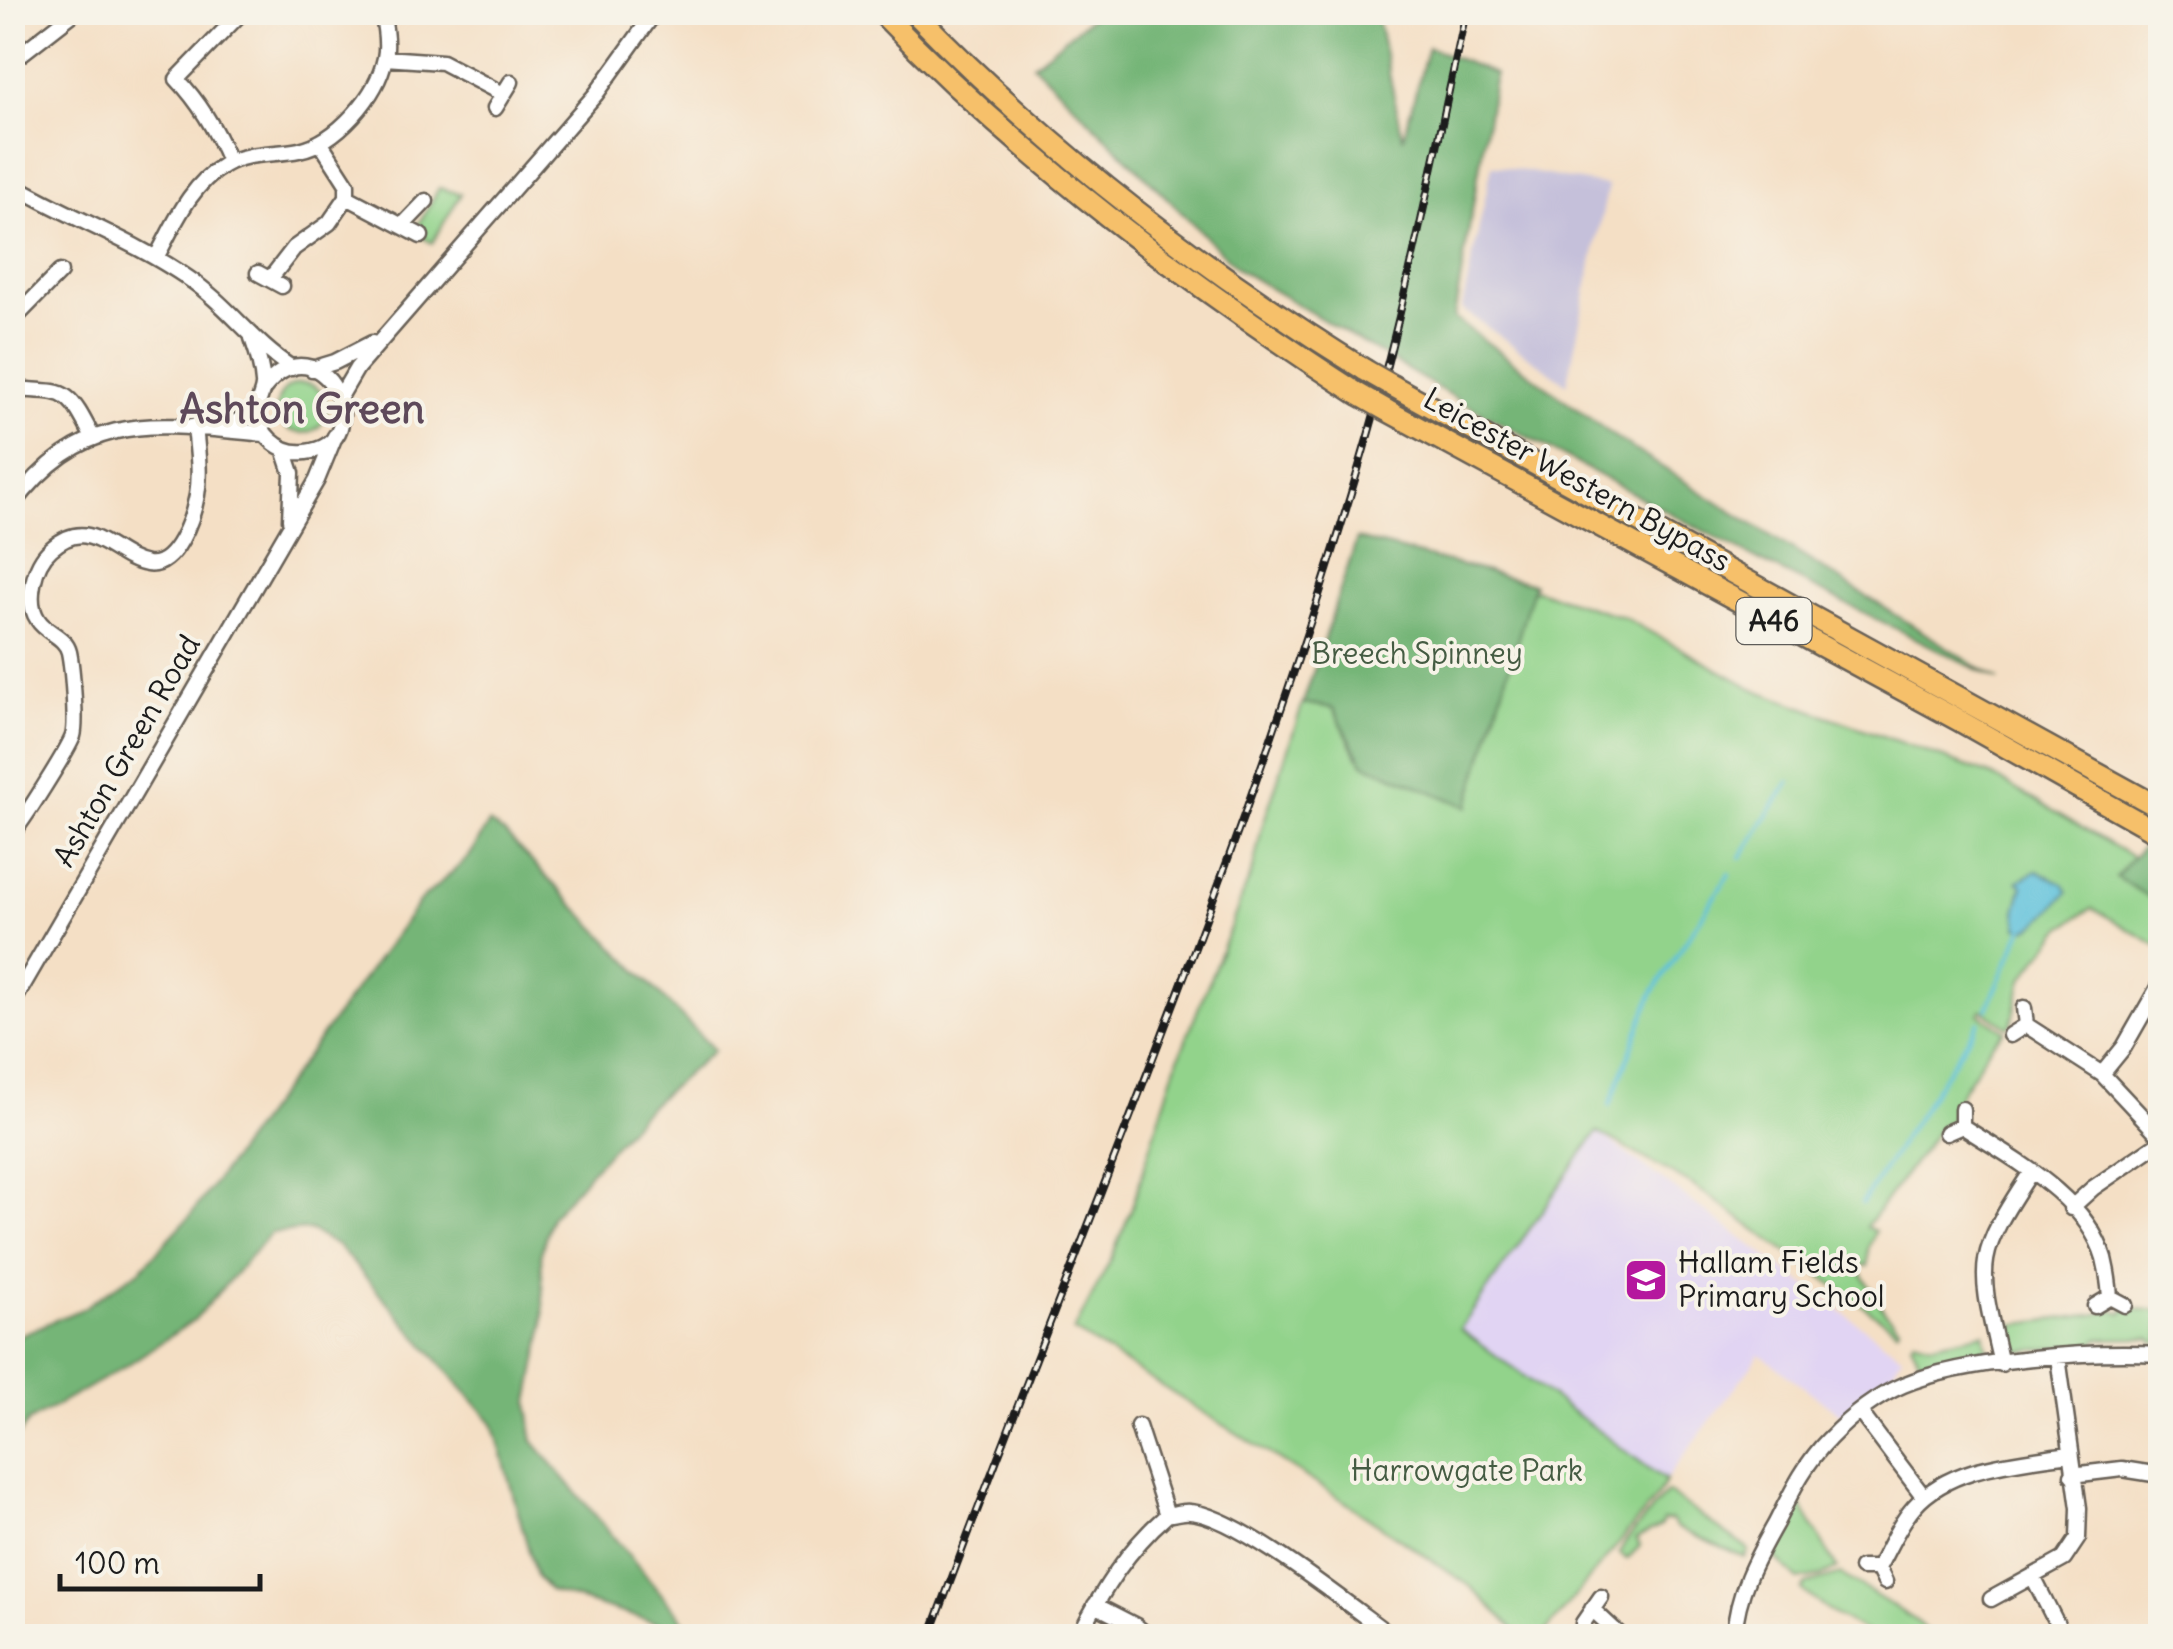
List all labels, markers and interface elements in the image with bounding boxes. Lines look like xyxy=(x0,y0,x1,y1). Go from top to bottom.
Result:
street label: Leicester Western Bypass xyxy=(1417,379,1738,579)
district label: Ashton Green xyxy=(179,384,425,434)
road number: A46 xyxy=(1736,598,1812,644)
street label: Ashton Green Road xyxy=(44,628,208,873)
park label: Breech Spinney xyxy=(1311,634,1523,672)
place label: Hallam Fields Primary School xyxy=(1678,1243,1885,1315)
school or university icon: Hallam Fields Primary School xyxy=(1623,1257,1669,1303)
park label: Harrowgate Park xyxy=(1351,1451,1583,1489)
scale bar xyxy=(60,1529,260,1591)
text: 100 m xyxy=(75,1544,160,1582)

